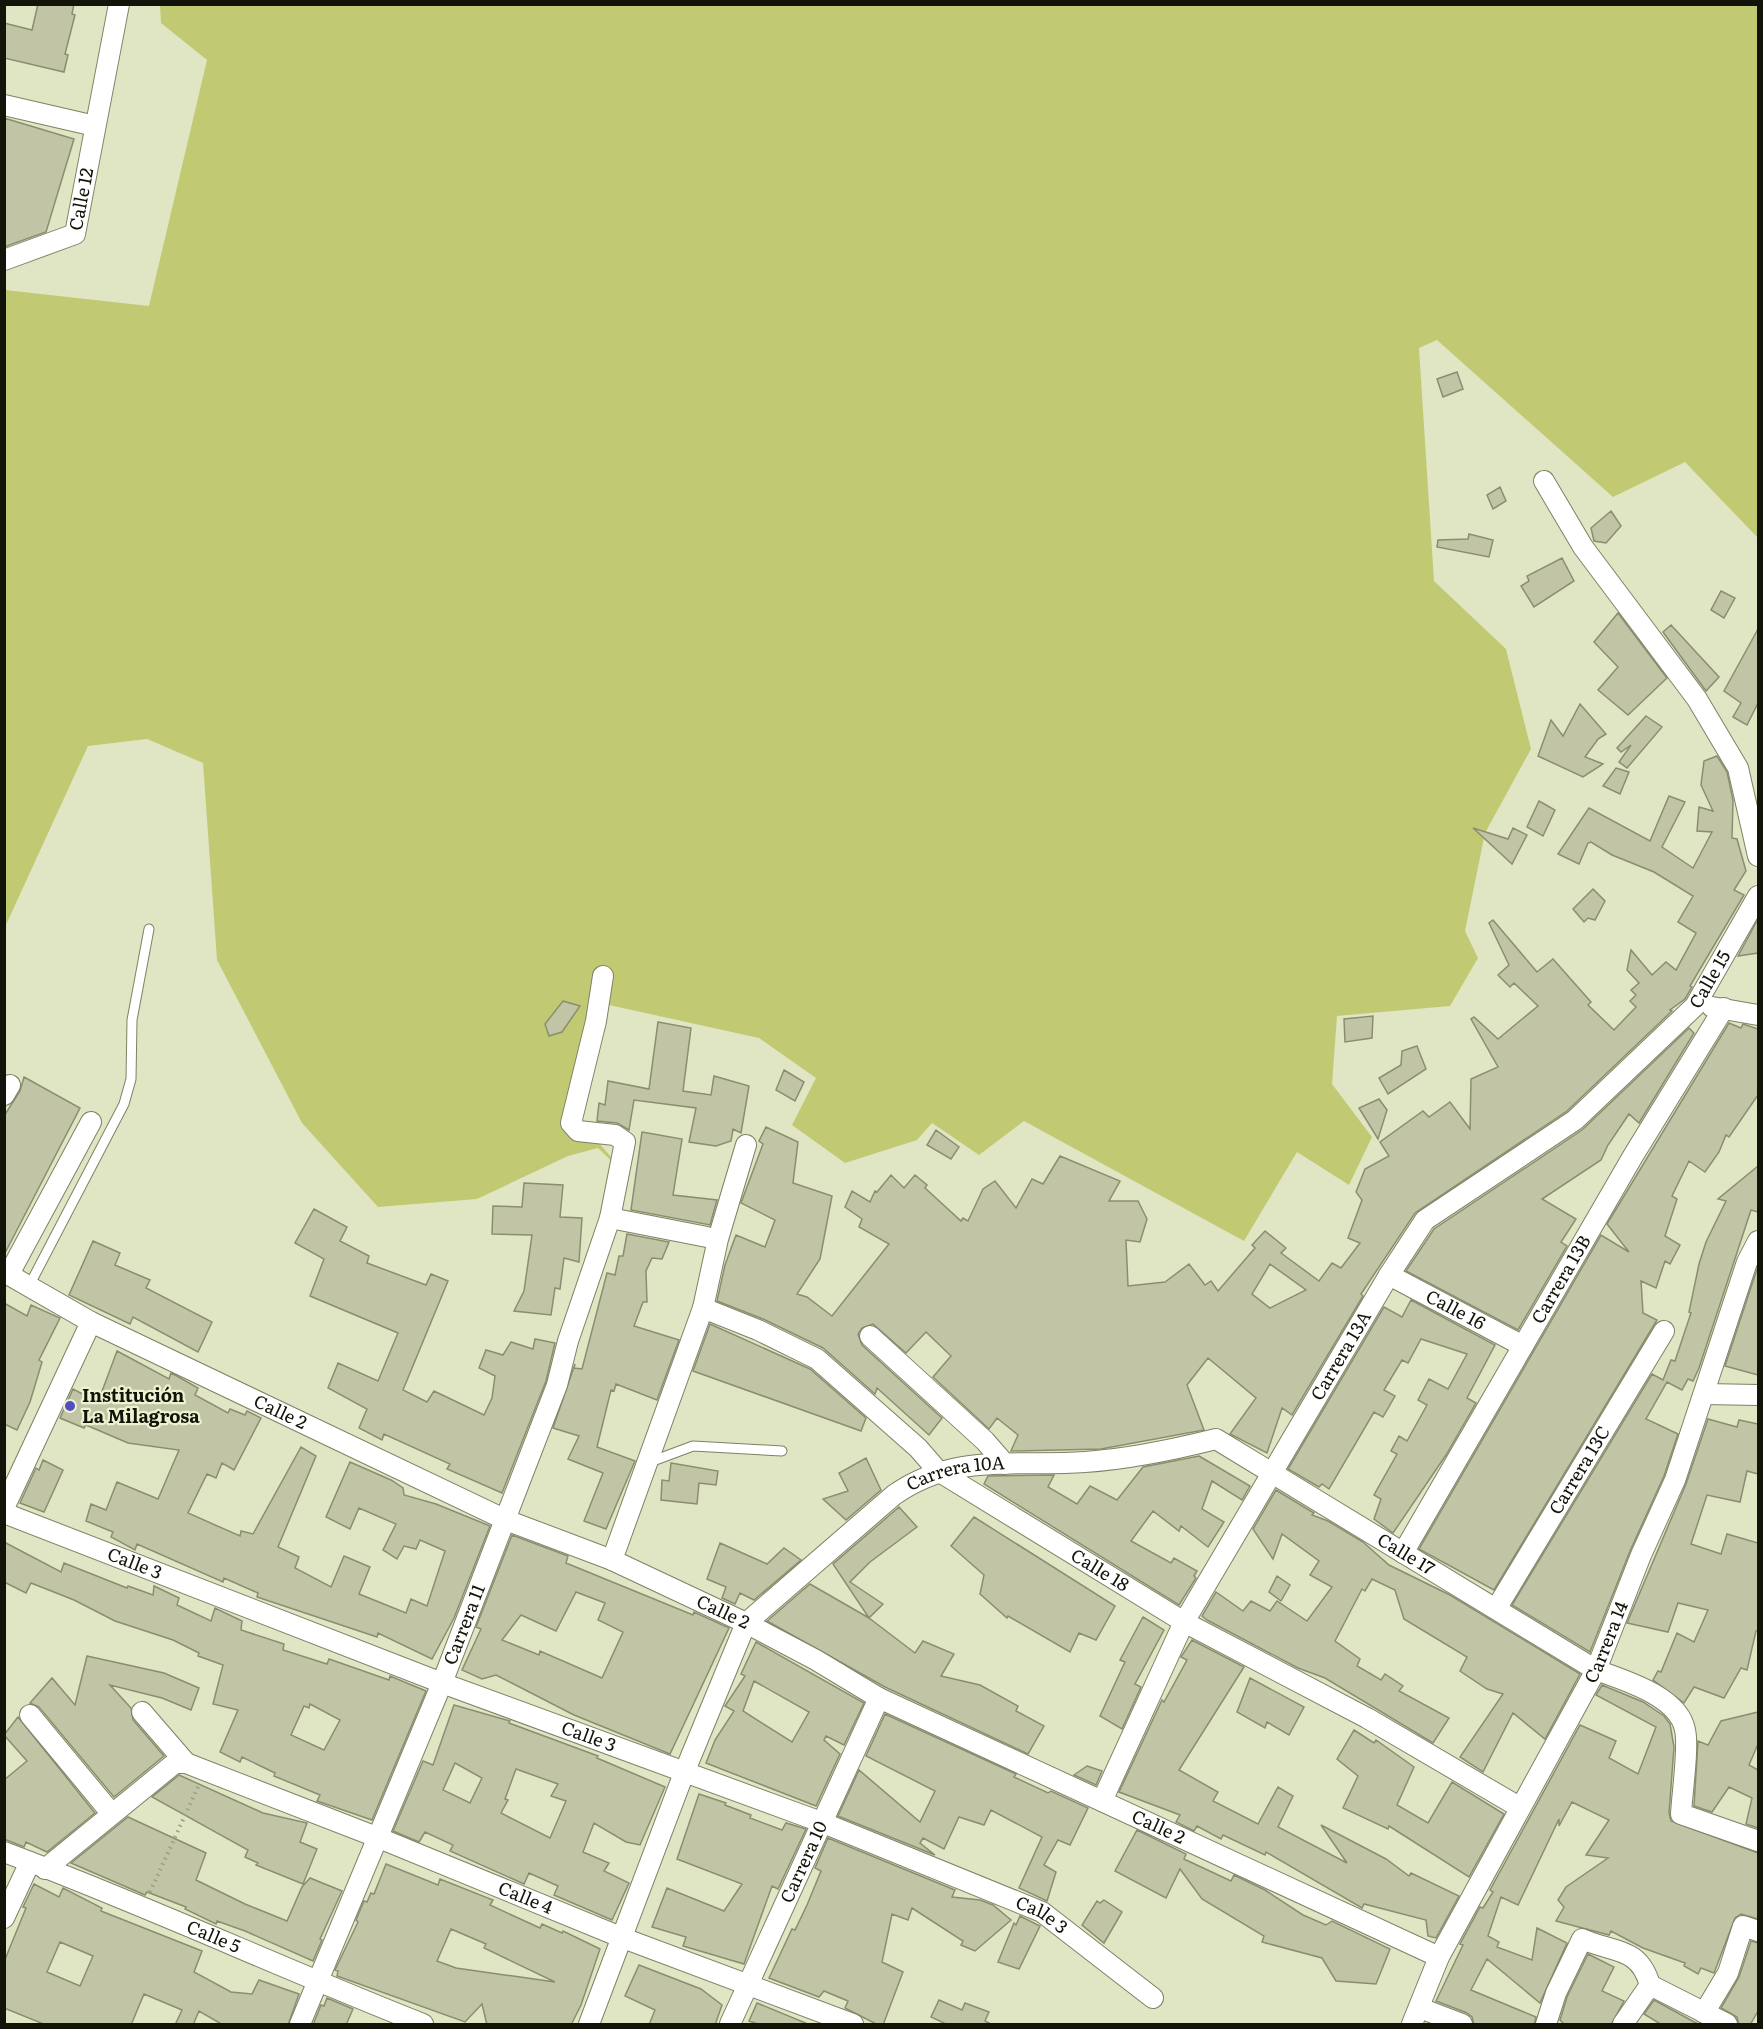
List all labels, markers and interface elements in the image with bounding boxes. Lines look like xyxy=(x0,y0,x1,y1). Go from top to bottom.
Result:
street label: Calle 12 xyxy=(61,165,99,233)
street label: Calle 15 xyxy=(1681,945,1736,1013)
street label: Carrera 13B xyxy=(1524,1229,1597,1328)
street label: Calle 16 xyxy=(1421,1282,1491,1336)
street label: Carrera 13A xyxy=(1303,1305,1377,1405)
place label: Institución La Milagrosa xyxy=(82,1381,200,1429)
street label: Calle 2 xyxy=(250,1387,312,1435)
marker: Institución La Milagrosa xyxy=(63,1399,77,1413)
street label: Carrera 13C xyxy=(1541,1420,1616,1519)
street label: Carrera 10A xyxy=(901,1448,1005,1497)
street label: Calle 17 xyxy=(1373,1525,1440,1581)
street label: Calle 3 xyxy=(104,1539,166,1585)
street label: Calle 18 xyxy=(1066,1541,1135,1597)
street label: Carrera 11 xyxy=(435,1580,491,1668)
street label: Calle 2 xyxy=(692,1587,755,1635)
street label: Carrera 14 xyxy=(1576,1597,1634,1688)
street label: Calle 3 xyxy=(558,1713,620,1758)
street label: Calle 2 xyxy=(1128,1802,1190,1850)
street label: Carrera 10 xyxy=(772,1816,833,1907)
street label: Calle 4 xyxy=(495,1873,557,1920)
street label: Calle 3 xyxy=(1012,1888,1074,1939)
street label: Calle 5 xyxy=(183,1912,245,1959)

